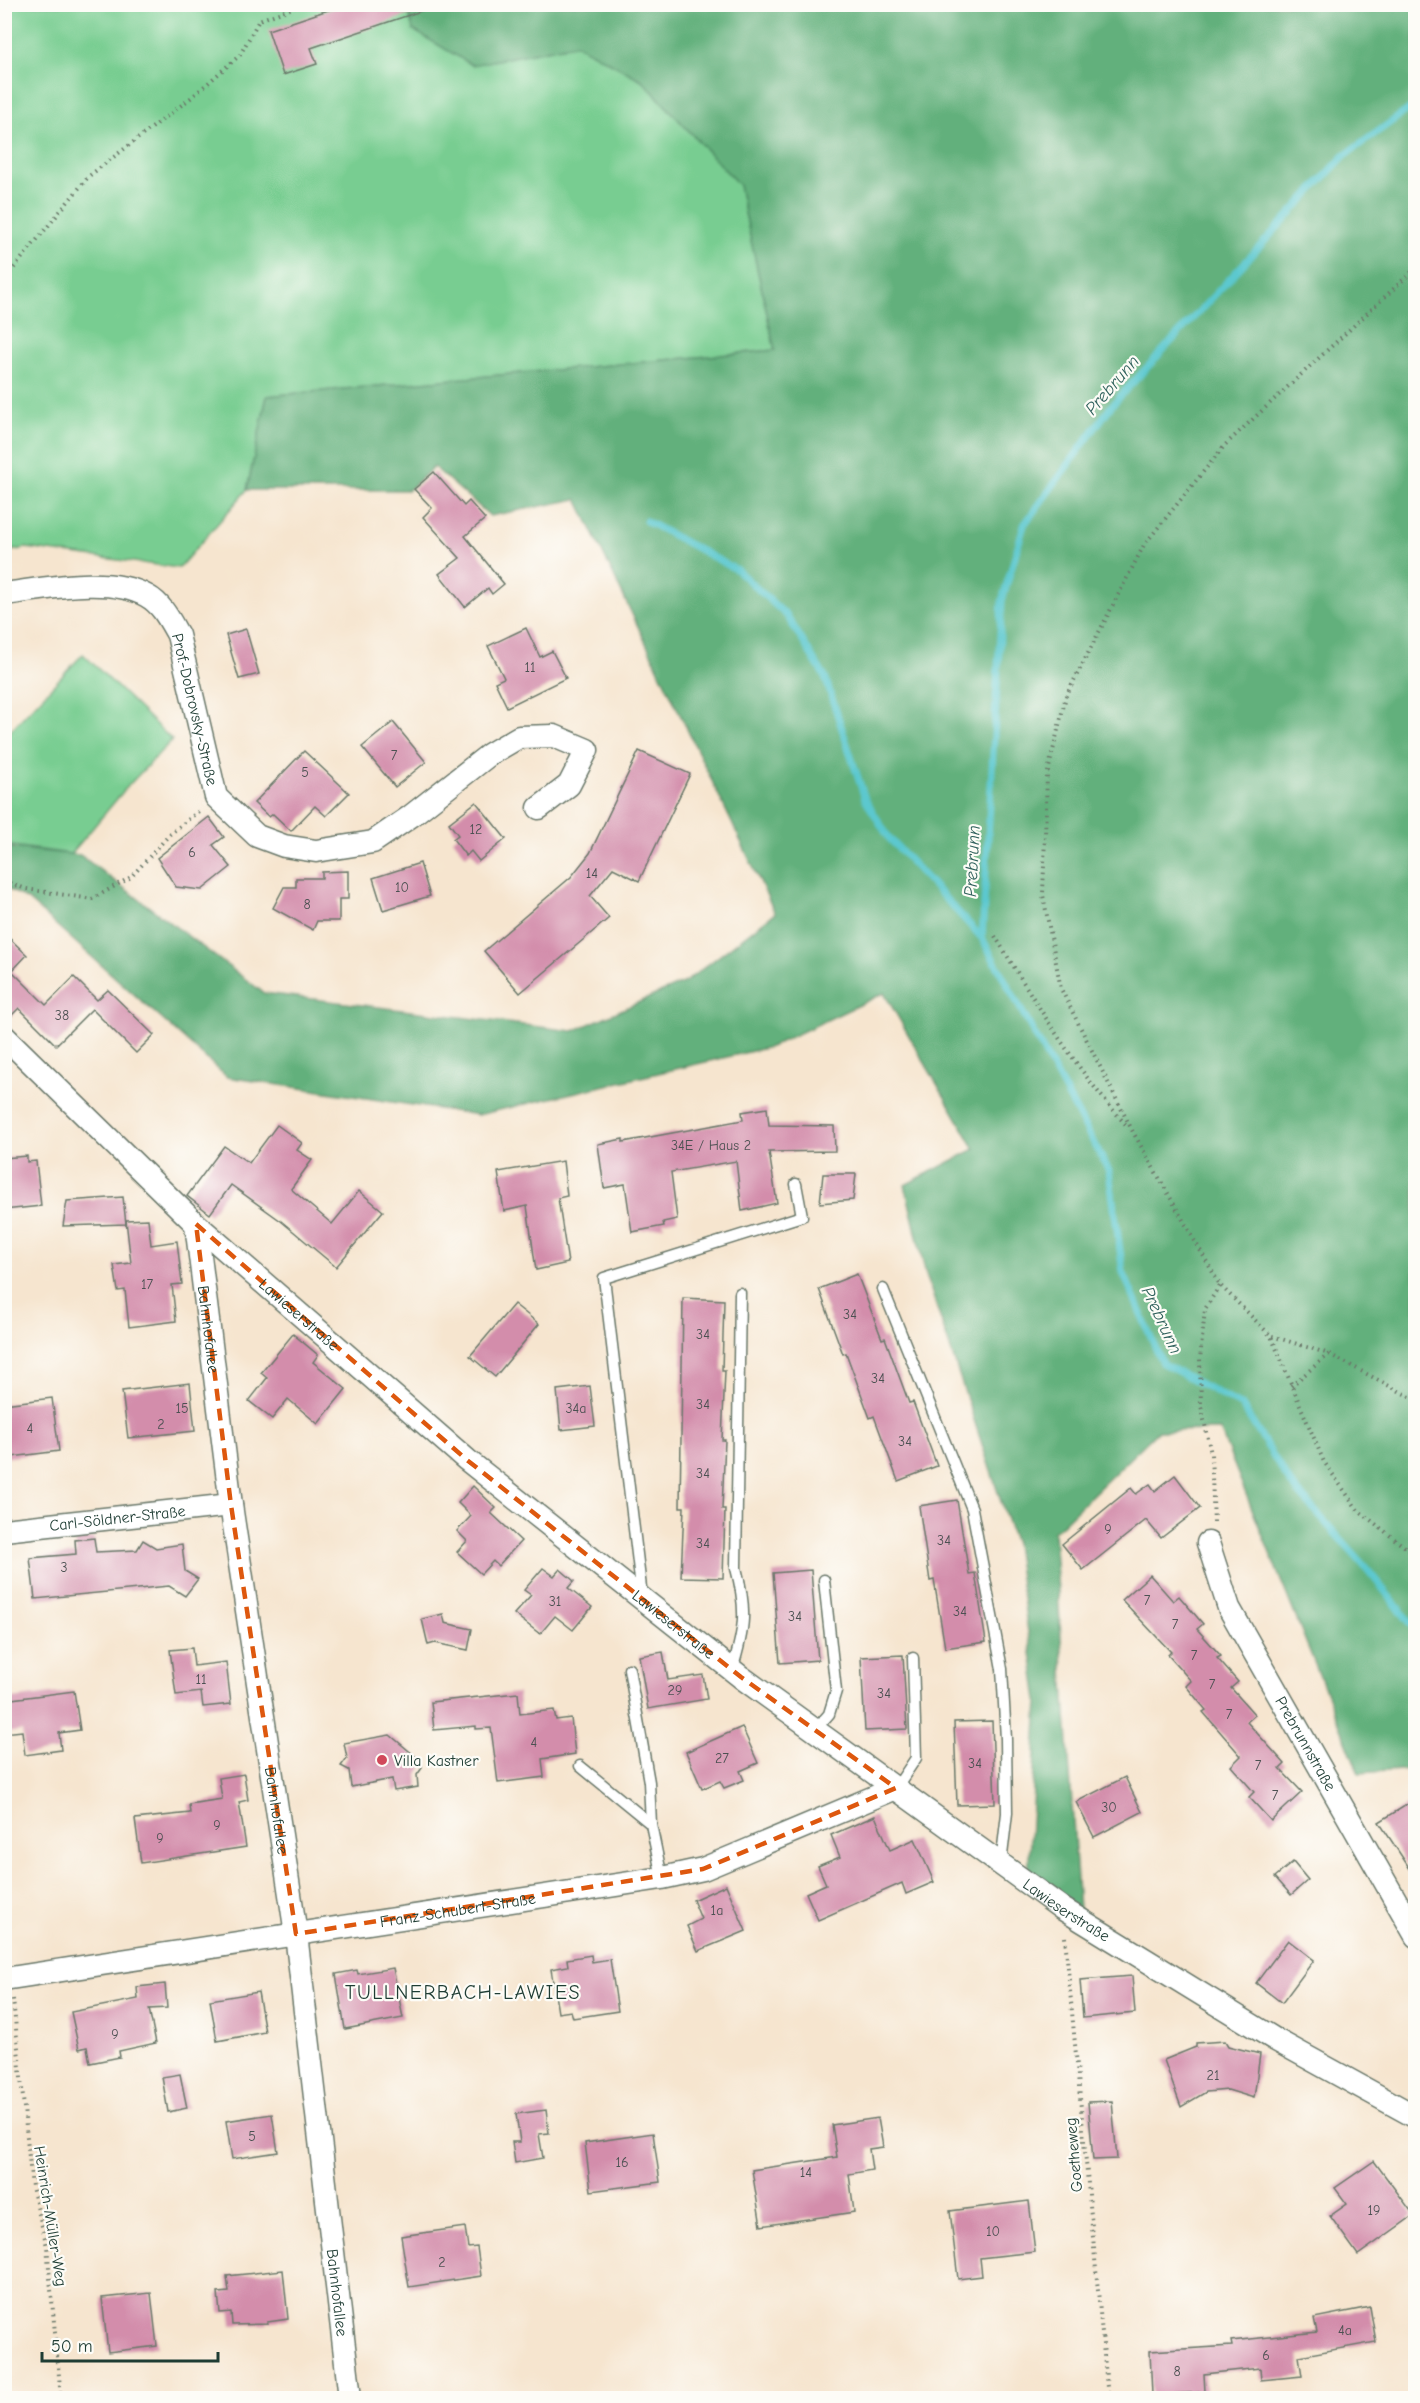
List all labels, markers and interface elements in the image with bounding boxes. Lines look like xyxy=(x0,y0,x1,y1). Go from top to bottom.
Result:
water label: Prebrunn xyxy=(1081,351,1144,419)
street label: Prof.-Dobrovsky-Straße xyxy=(168,632,221,787)
house number: 11 xyxy=(524,659,536,676)
house number: 7 xyxy=(391,747,398,764)
house number: 5 xyxy=(301,764,309,781)
house number: 12 xyxy=(470,821,482,838)
water label: Prebrunn xyxy=(960,825,985,897)
house number: 6 xyxy=(188,844,196,861)
house number: 14 xyxy=(586,865,598,882)
house number: 10 xyxy=(395,879,409,896)
house number: 8 xyxy=(303,896,311,913)
house number: 38 xyxy=(55,1007,69,1024)
house number: 34E / Haus 2 xyxy=(671,1137,751,1154)
street label: Lawieserstraße xyxy=(255,1275,343,1355)
house number: 17 xyxy=(141,1276,153,1293)
water label: Prebrunn xyxy=(1137,1283,1186,1357)
street label: Bahnhofallee xyxy=(194,1284,222,1374)
house number: 34 xyxy=(843,1306,857,1323)
house number: 34 xyxy=(696,1326,710,1343)
house number: 34 xyxy=(871,1370,885,1387)
house number: 34 xyxy=(696,1396,710,1413)
house number: 15 xyxy=(175,1400,189,1417)
house number: 34a xyxy=(565,1400,587,1417)
house number: 2 xyxy=(157,1416,165,1433)
house number: 4 xyxy=(27,1420,34,1437)
house number: 34 xyxy=(898,1433,912,1450)
house number: 34 xyxy=(696,1465,710,1482)
street label: Carl-Söldner-Straße xyxy=(48,1502,186,1535)
house number: 9 xyxy=(1104,1521,1112,1538)
house number: 34 xyxy=(937,1532,951,1549)
house number: 34 xyxy=(696,1535,710,1552)
house number: 3 xyxy=(60,1559,68,1576)
street label: Lawieserstraße xyxy=(628,1586,718,1663)
house number: 7 xyxy=(1144,1592,1151,1609)
house number: 31 xyxy=(549,1593,561,1610)
house number: 34 xyxy=(953,1603,967,1620)
house number: 34 xyxy=(788,1608,802,1625)
house number: 7 xyxy=(1172,1616,1179,1633)
house number: 7 xyxy=(1191,1647,1198,1664)
house number: 11 xyxy=(195,1671,207,1688)
house number: 7 xyxy=(1209,1676,1216,1693)
house number: 29 xyxy=(668,1682,682,1699)
house number: 34 xyxy=(877,1685,891,1702)
street label: Prebrunnstraße xyxy=(1271,1693,1339,1794)
house number: 7 xyxy=(1226,1706,1233,1723)
house number: 4 xyxy=(531,1734,538,1751)
house number: 27 xyxy=(715,1750,729,1767)
place label: Villa Kastner xyxy=(394,1752,479,1770)
marker: Villa Kastner xyxy=(375,1753,389,1767)
house number: 34 xyxy=(968,1755,982,1772)
house number: 7 xyxy=(1255,1757,1262,1774)
street label: Bahnhofallee xyxy=(261,1766,292,1855)
house number: 7 xyxy=(1272,1787,1279,1804)
house number: 30 xyxy=(1101,1799,1117,1816)
house number: 9 xyxy=(213,1817,221,1834)
house number: 9 xyxy=(156,1830,164,1847)
street label: Lawieserstraße xyxy=(1019,1875,1113,1946)
street label: Franz-Schubert-Straße xyxy=(379,1890,537,1931)
house number: 1a xyxy=(711,1902,723,1919)
district label: TULLNERBACH-LAWIES xyxy=(345,1981,581,2004)
house number: 9 xyxy=(111,2026,119,2043)
house number: 21 xyxy=(1207,2067,1219,2084)
street label: Goetheweg xyxy=(1062,2117,1086,2193)
house number: 5 xyxy=(248,2128,256,2145)
street label: Heinrich-Müller-Weg xyxy=(30,2144,70,2288)
house number: 16 xyxy=(615,2154,629,2171)
house number: 14 xyxy=(800,2164,812,2181)
house number: 19 xyxy=(1368,2202,1380,2219)
house number: 10 xyxy=(986,2223,1000,2240)
street label: Bahnhofallee xyxy=(323,2248,351,2337)
house number: 2 xyxy=(438,2254,446,2271)
house number: 4a xyxy=(1338,2322,1352,2339)
scale bar xyxy=(42,2325,218,2363)
text: 50 m xyxy=(51,2336,93,2357)
house number: 6 xyxy=(1262,2347,1270,2364)
house number: 8 xyxy=(1173,2363,1181,2380)

